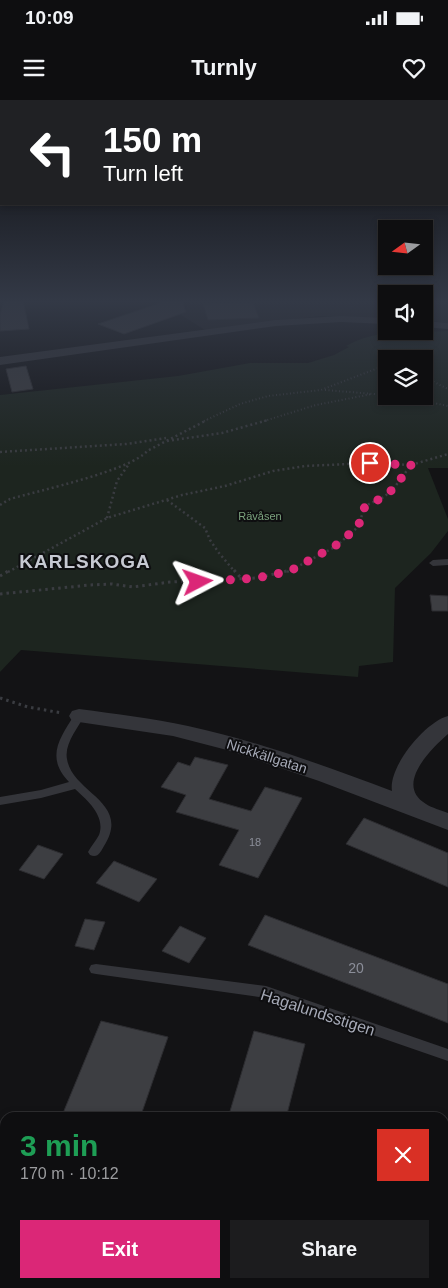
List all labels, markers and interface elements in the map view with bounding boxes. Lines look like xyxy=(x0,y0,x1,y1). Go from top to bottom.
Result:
text: 10:09 xyxy=(25,7,74,28)
icon: menu xyxy=(20,54,48,82)
icon: heart xyxy=(400,54,428,82)
text: Turnly xyxy=(191,55,257,80)
icon: left xyxy=(20,120,85,185)
text: 150 m xyxy=(103,120,202,159)
text: Turn left xyxy=(103,161,183,186)
north arrow xyxy=(378,220,432,275)
map controls xyxy=(378,220,433,405)
button: sound xyxy=(378,285,433,340)
button: layers xyxy=(378,350,433,405)
pin xyxy=(349,442,391,484)
icon: arrive xyxy=(356,449,384,477)
park label: Rävåsen xyxy=(238,510,282,522)
district label: KARLSKOGA xyxy=(19,551,151,572)
position arrow xyxy=(171,555,223,607)
street label: Nickkällgatan xyxy=(225,736,309,776)
house number: 18 xyxy=(249,836,261,848)
house number: 20 xyxy=(348,960,364,976)
street label: Hagalundsstigen xyxy=(259,986,377,1039)
text: 3 min xyxy=(20,1129,98,1162)
button: close xyxy=(377,1129,429,1181)
text: 170 m · 10:12 xyxy=(20,1165,119,1182)
button: Exit xyxy=(20,1220,220,1278)
button: Share xyxy=(230,1220,429,1278)

